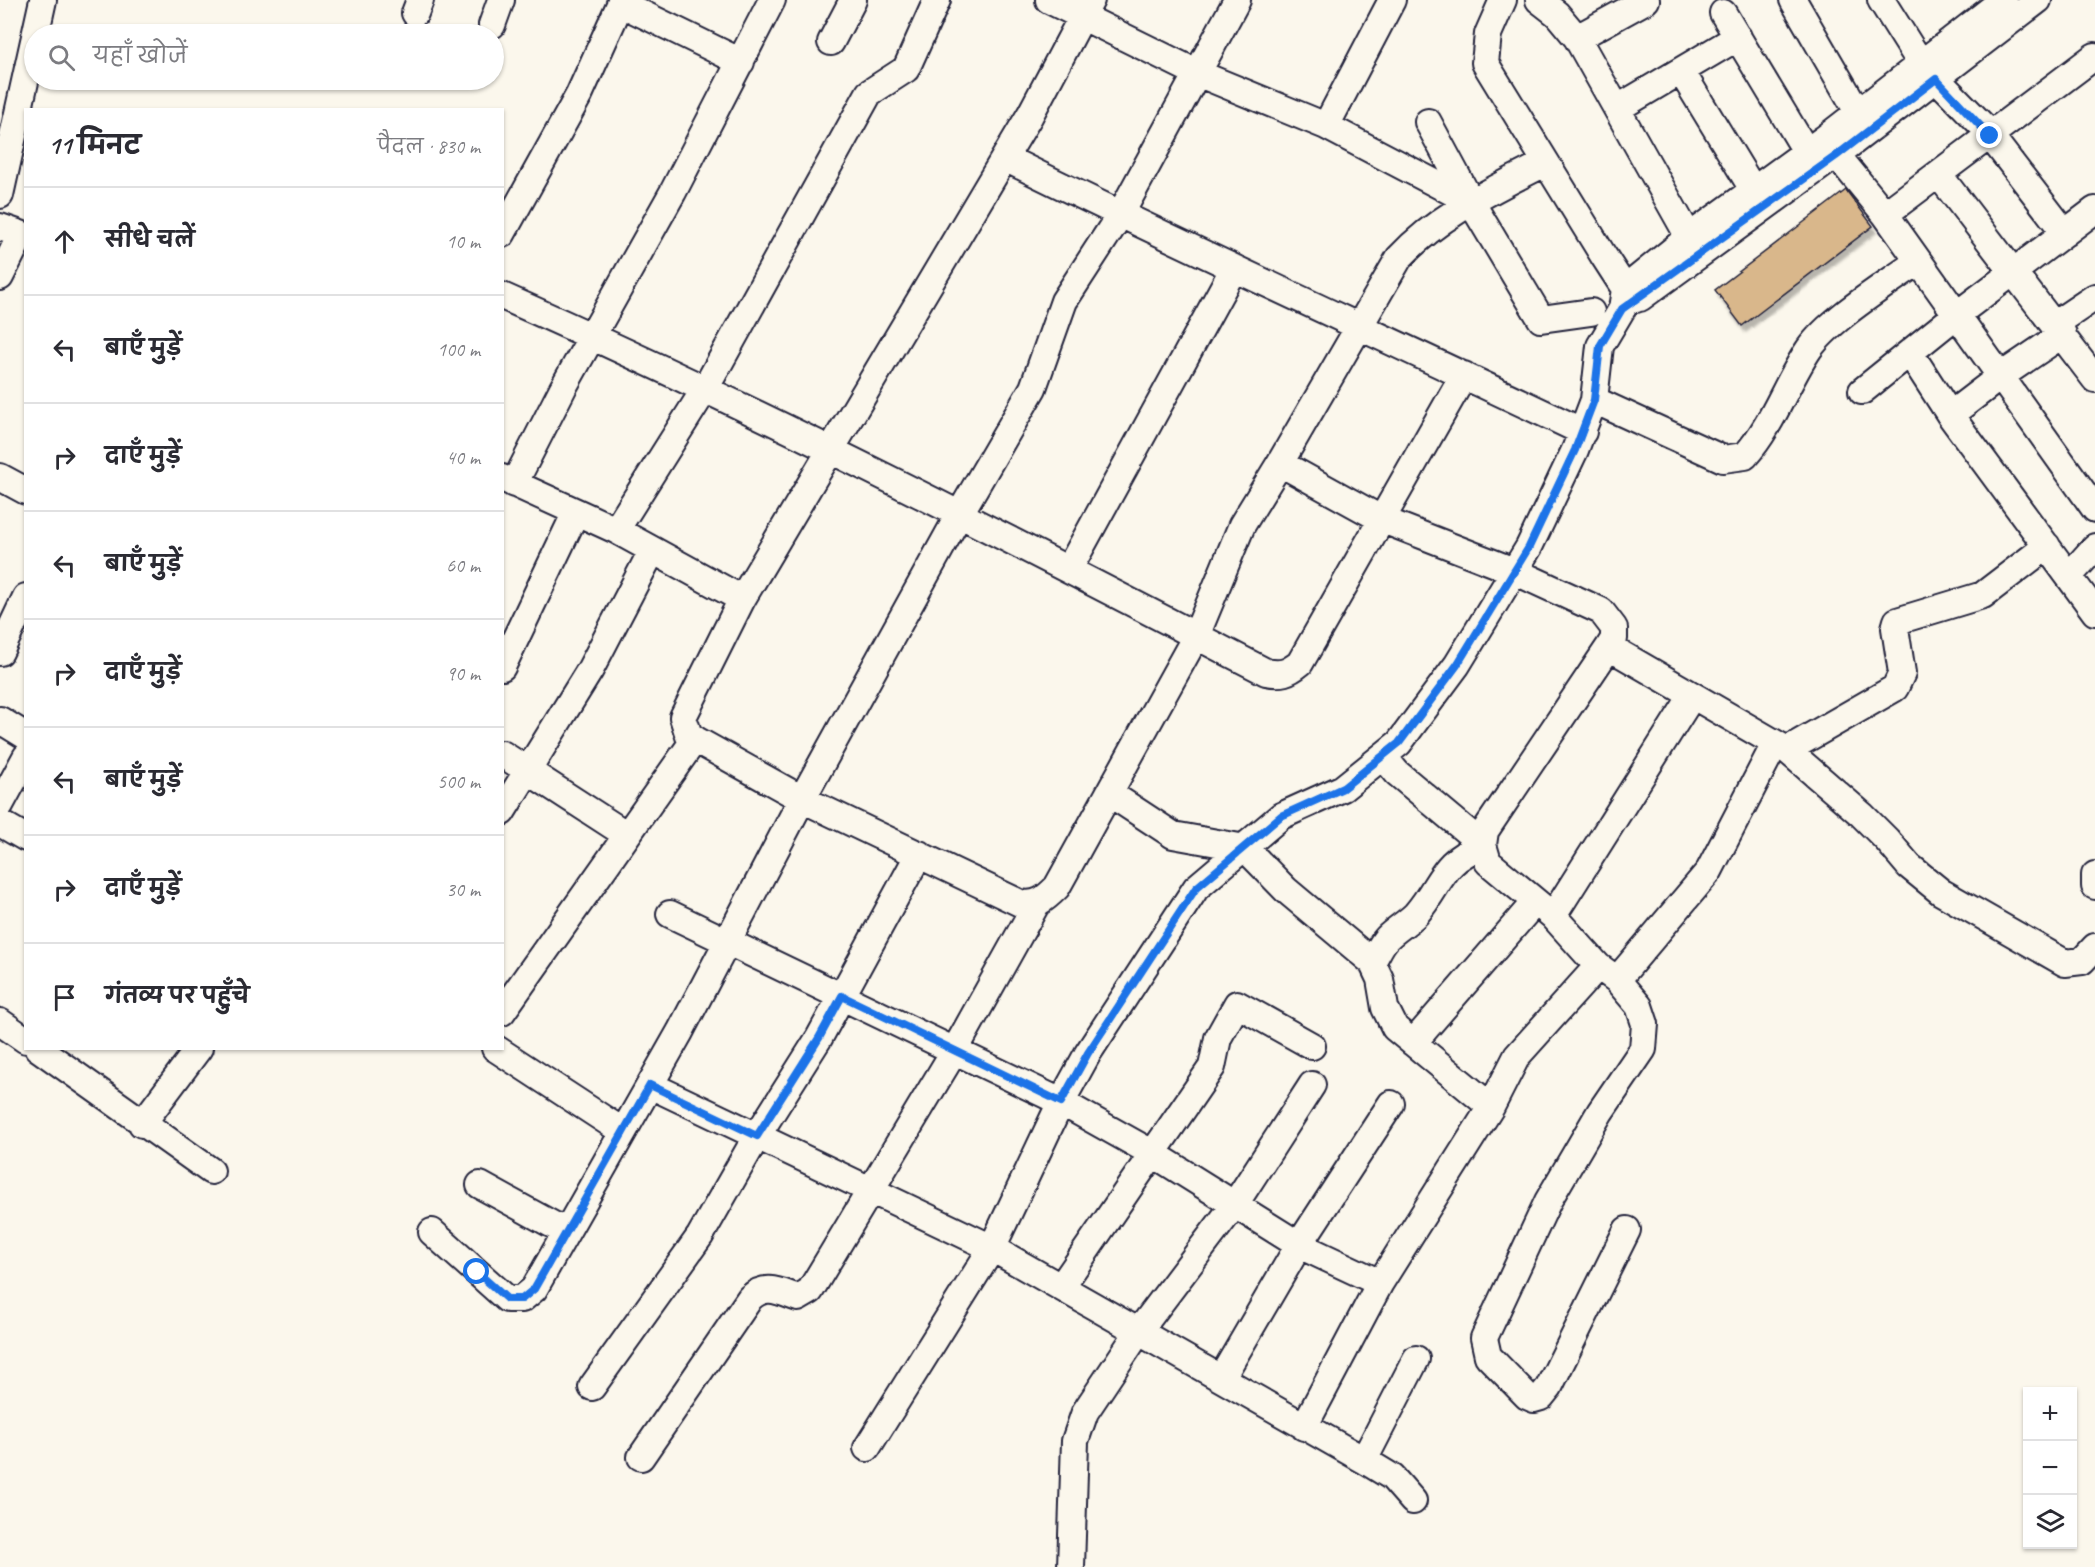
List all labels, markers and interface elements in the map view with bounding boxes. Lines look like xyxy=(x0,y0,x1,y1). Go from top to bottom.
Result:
search box xyxy=(24,24,504,90)
icon: search xyxy=(45,41,78,74)
text: यहाँ खोजें xyxy=(93,42,187,70)
route end xyxy=(1976,122,2002,148)
text: 11 मिनट xyxy=(48,129,141,162)
text: पैदल · 830 m xyxy=(377,134,480,159)
icon: ahead xyxy=(48,225,81,258)
text: सीधे चलें xyxy=(105,226,195,254)
text: 10 m xyxy=(446,229,480,254)
icon: left xyxy=(48,333,81,366)
text: बाएँ मुड़ें xyxy=(105,334,182,362)
text: 100 m xyxy=(437,337,480,362)
icon: right xyxy=(48,441,81,474)
text: दाएँ मुड़ें xyxy=(105,442,181,470)
text: 40 m xyxy=(446,445,480,470)
icon: left xyxy=(48,549,81,582)
text: बाएँ मुड़ें xyxy=(105,550,182,578)
text: 60 m xyxy=(446,553,480,578)
icon: right xyxy=(48,657,81,690)
text: दाएँ मुड़ें xyxy=(105,658,181,686)
text: 90 m xyxy=(446,661,480,686)
icon: left xyxy=(48,765,81,798)
text: बाएँ मुड़ें xyxy=(105,766,182,794)
text: 500 m xyxy=(437,769,480,794)
icon: right xyxy=(48,873,81,906)
text: दाएँ मुड़ें xyxy=(105,874,181,902)
text: 30 m xyxy=(446,877,480,902)
icon: arrive xyxy=(48,981,81,1014)
text: गंतव्य पर पहुँचे xyxy=(105,982,249,1010)
route start xyxy=(463,1258,489,1284)
map controls xyxy=(2023,1387,2077,1549)
button: + xyxy=(2023,1387,2077,1441)
button: − xyxy=(2023,1441,2077,1495)
button: layers xyxy=(2023,1495,2077,1549)

